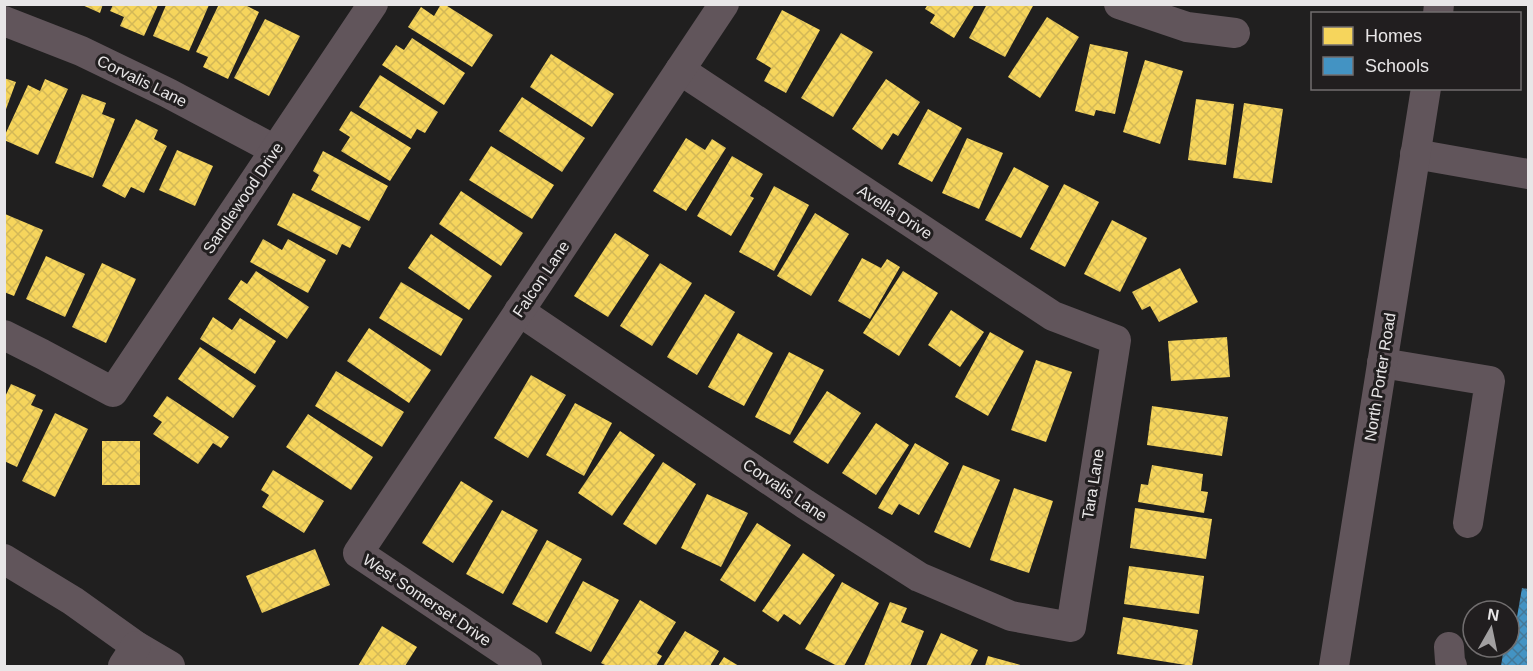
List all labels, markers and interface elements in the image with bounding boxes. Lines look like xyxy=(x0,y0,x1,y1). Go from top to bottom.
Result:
legend xyxy=(1311,12,1521,90)
text: Homes xyxy=(1365,26,1422,46)
street label: Corvalis Lane xyxy=(94,52,190,110)
text: Schools xyxy=(1365,56,1429,76)
street label: Sandlewood Drive xyxy=(200,139,286,257)
street label: Avella Drive xyxy=(855,182,935,242)
street label: Falcon Lane xyxy=(509,238,573,320)
street label: North Porter Road xyxy=(1361,312,1399,442)
street label: Tara Lane xyxy=(1079,447,1107,520)
street label: Corvalis Lane xyxy=(740,456,830,524)
street label: West Somerset Drive xyxy=(360,551,494,649)
north arrow xyxy=(1461,599,1521,659)
text: N xyxy=(1486,605,1500,624)

